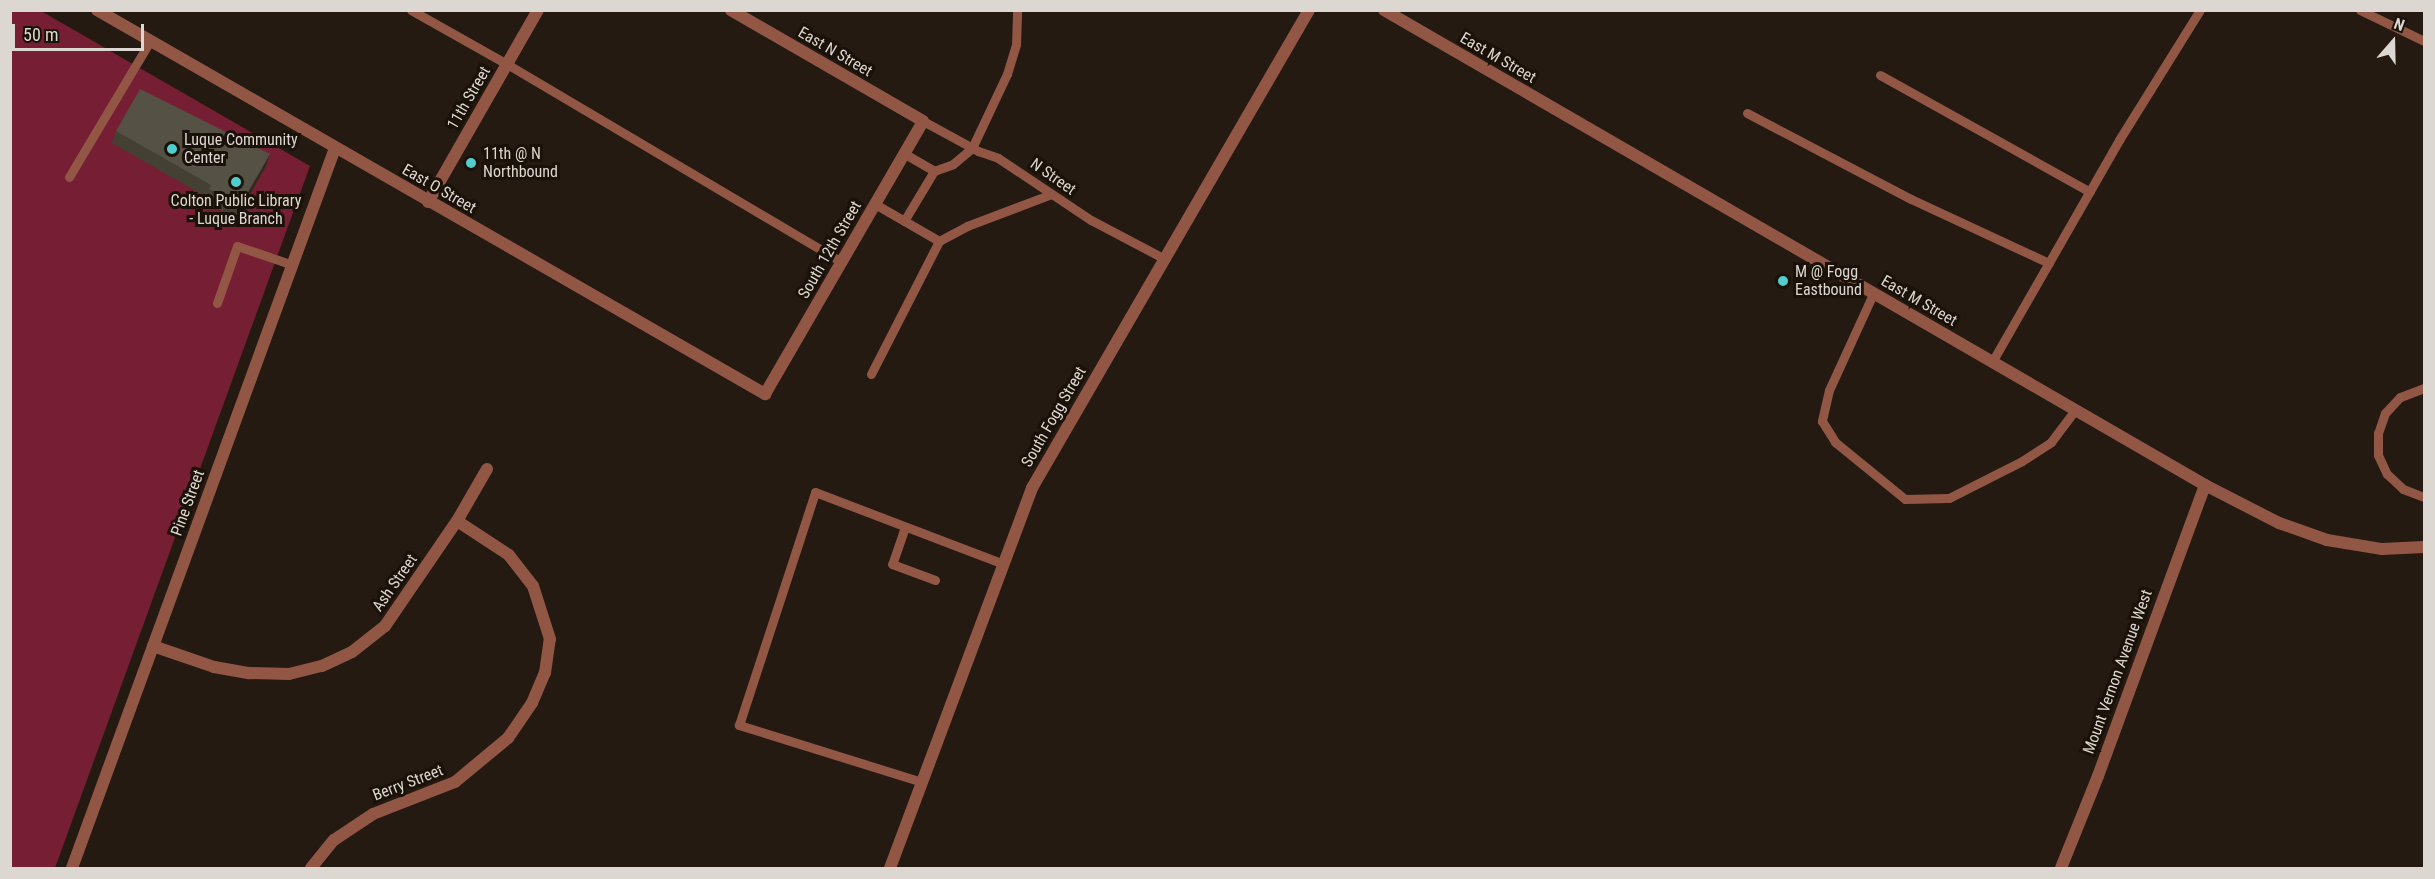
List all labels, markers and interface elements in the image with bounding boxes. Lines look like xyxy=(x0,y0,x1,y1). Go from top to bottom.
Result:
scale bar xyxy=(15,12,147,50)
north arrow xyxy=(2363,12,2423,72)
text: N xyxy=(2391,14,2407,35)
street label: East N Street xyxy=(795,23,875,81)
text: 50 m xyxy=(23,24,58,45)
street label: East M Street xyxy=(1457,29,1539,87)
street label: 11th Street xyxy=(443,63,495,133)
place label: Luque Community Center xyxy=(184,130,298,168)
marker: Luque Community Center xyxy=(165,142,179,156)
place label: 11th @ N Northbound xyxy=(483,144,558,182)
street label: N Street xyxy=(1027,154,1079,200)
marker: 11th @ N Northbound xyxy=(464,156,478,170)
street label: East O Street xyxy=(399,160,479,218)
marker: Colton Public Library - Luque Branch xyxy=(229,175,243,189)
place label: Colton Public Library - Luque Branch xyxy=(171,191,301,229)
street label: South 12th Street xyxy=(794,198,866,302)
place label: M @ Fogg Eastbound xyxy=(1795,262,1862,300)
street label: East M Street xyxy=(1878,272,1960,330)
marker: M @ Fogg Eastbound xyxy=(1776,274,1790,288)
street label: South Fogg Street xyxy=(1018,363,1090,471)
street label: Pine Street xyxy=(167,467,209,539)
street label: Ash Street xyxy=(368,551,422,615)
street label: Mount Vernon Avenue West xyxy=(2079,587,2157,757)
street label: Berry Street xyxy=(370,761,446,805)

